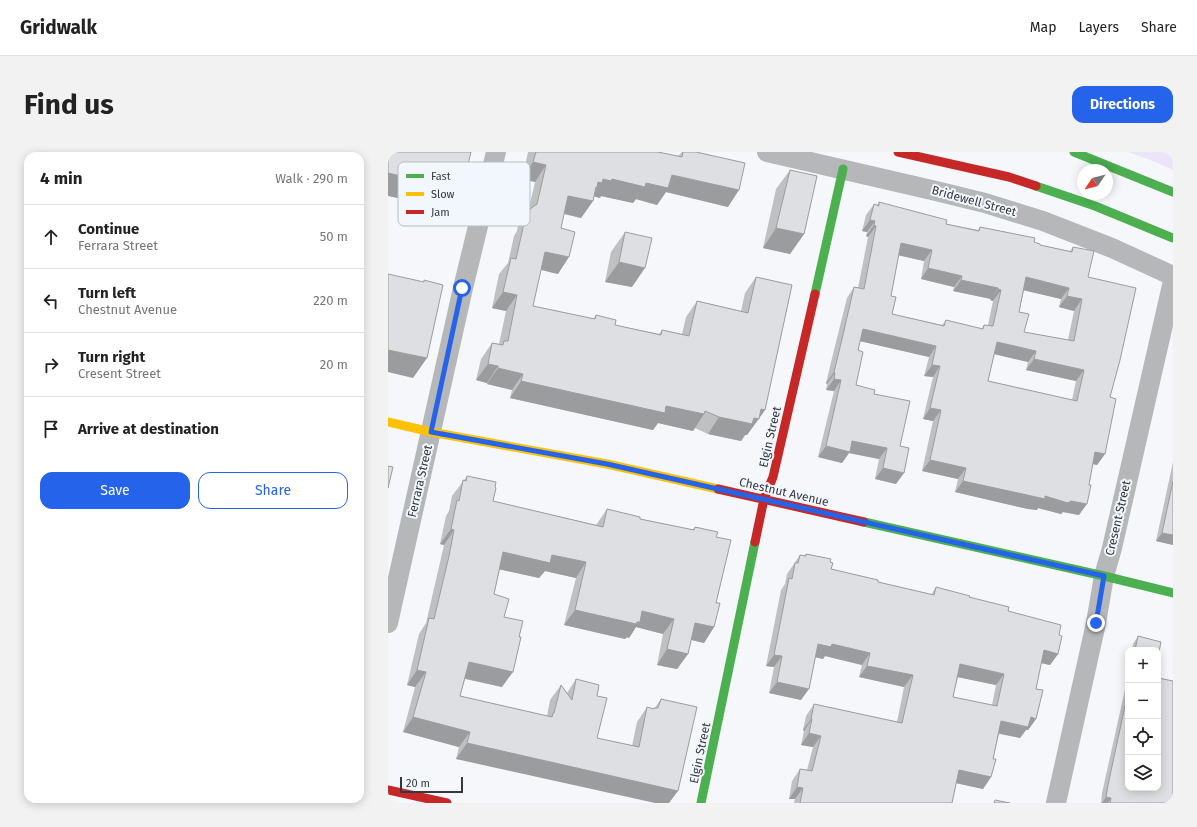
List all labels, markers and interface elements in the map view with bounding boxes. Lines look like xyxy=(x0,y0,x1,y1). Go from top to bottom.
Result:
text: Gridwalk xyxy=(20,16,97,39)
text: Map xyxy=(1030,19,1056,36)
text: Layers xyxy=(1078,19,1119,36)
text: Share xyxy=(1141,19,1177,36)
button: Directions xyxy=(1072,86,1173,123)
text: Find us xyxy=(24,88,114,121)
legend xyxy=(398,162,530,226)
north arrow xyxy=(1077,164,1113,200)
text: 4 min xyxy=(40,168,83,189)
text: Fast xyxy=(431,170,451,183)
text: Walk · 290 m xyxy=(275,171,348,186)
street label: Bridewell Street xyxy=(930,183,1018,219)
text: Slow xyxy=(431,188,455,201)
text: Jam xyxy=(431,206,450,219)
text: Continue xyxy=(78,220,139,238)
icon: ahead xyxy=(40,226,62,248)
text: 50 m xyxy=(320,229,348,244)
text: Ferrara Street xyxy=(78,238,158,253)
route start xyxy=(453,279,471,297)
text: Turn left xyxy=(78,284,136,302)
icon: left xyxy=(40,290,62,312)
text: 220 m xyxy=(313,293,348,308)
text: Chestnut Avenue xyxy=(78,302,177,317)
text: Turn right xyxy=(78,348,145,366)
icon: right xyxy=(40,354,62,376)
text: 20 m xyxy=(320,357,348,372)
text: Cresent Street xyxy=(78,366,161,381)
street label: Elgin Street xyxy=(756,404,784,469)
icon: arrive xyxy=(40,418,62,440)
text: Arrive at destination xyxy=(78,420,219,438)
street label: Ferrara Street xyxy=(405,443,435,519)
button: Save xyxy=(40,472,190,509)
button: Share xyxy=(198,472,348,509)
street label: Chestnut Avenue xyxy=(738,475,830,509)
street label: Cresent Street xyxy=(1103,478,1134,557)
route end xyxy=(1087,614,1105,632)
map controls xyxy=(1125,647,1161,791)
button: + xyxy=(1125,647,1161,683)
button: − xyxy=(1125,683,1161,719)
button: locate xyxy=(1125,719,1161,755)
street label: Elgin Street xyxy=(687,720,713,785)
button: layers xyxy=(1125,755,1161,791)
scale bar xyxy=(400,775,463,794)
text: 20 m xyxy=(406,777,430,790)

